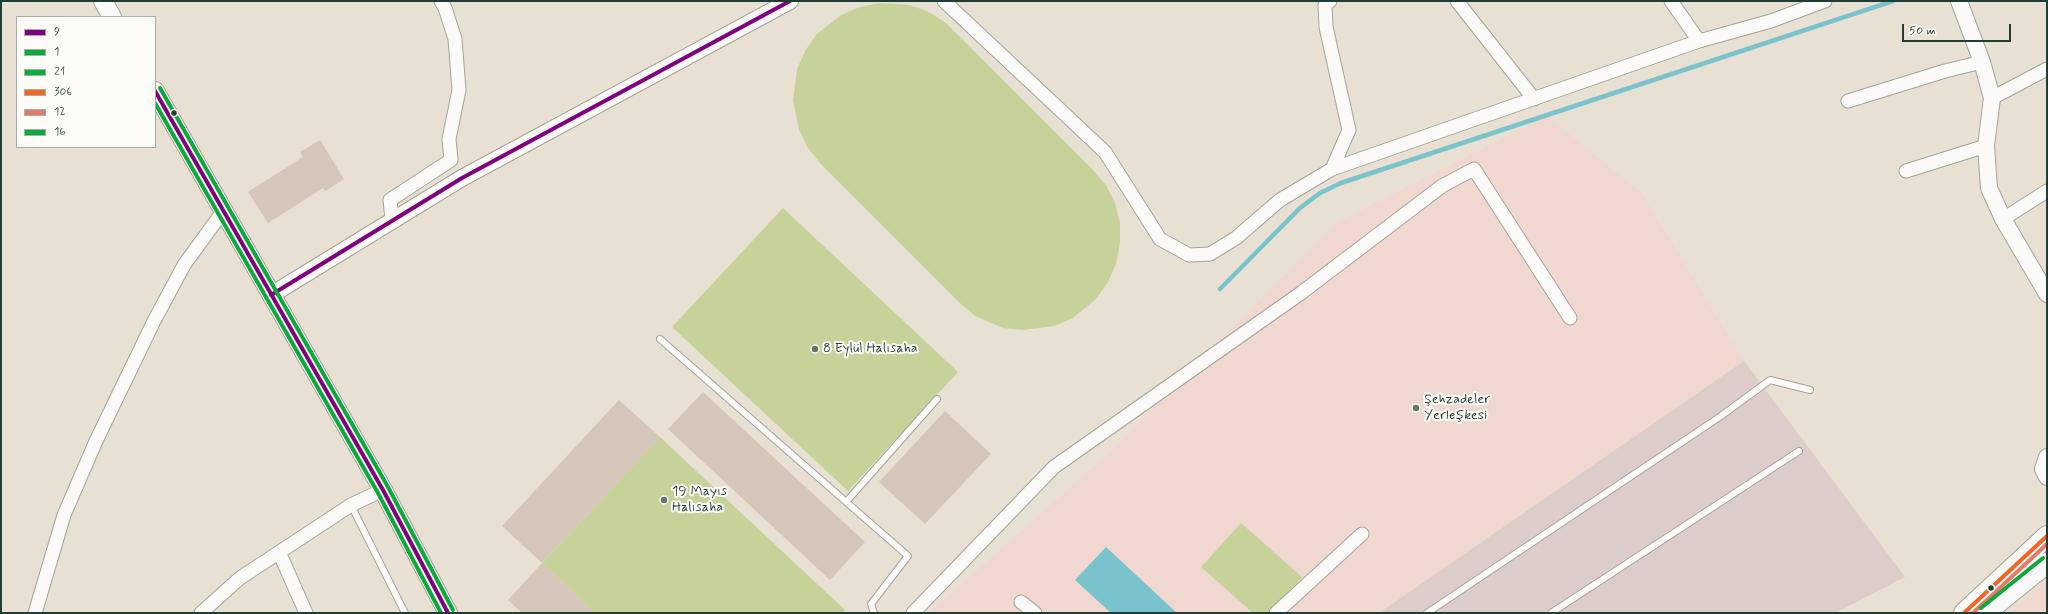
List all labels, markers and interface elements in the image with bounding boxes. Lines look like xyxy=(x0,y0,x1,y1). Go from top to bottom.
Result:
legend xyxy=(16,16,156,148)
scale bar xyxy=(1904,16,2013,42)
text: 50 m xyxy=(1909,23,1936,39)
text: 9 xyxy=(54,24,60,40)
text: 1 xyxy=(54,44,59,60)
text: 21 xyxy=(54,64,65,80)
text: 306 xyxy=(54,84,72,100)
text: 12 xyxy=(54,104,66,120)
unlabelled marker xyxy=(169,108,179,118)
text: 16 xyxy=(54,124,66,140)
place label: 8 Eylül Halısaha xyxy=(823,341,918,357)
marker: 8 Eylül Halısaha xyxy=(810,344,820,354)
place label: Şehzadeler Yerleşkesi xyxy=(1424,392,1490,424)
marker: Şehzadeler Yerleşkesi xyxy=(1411,403,1421,413)
place label: 19 Mayıs Halısaha xyxy=(672,484,727,516)
marker: 19 Mayıs Halısaha xyxy=(659,495,669,505)
unlabelled marker xyxy=(1986,583,1996,593)

